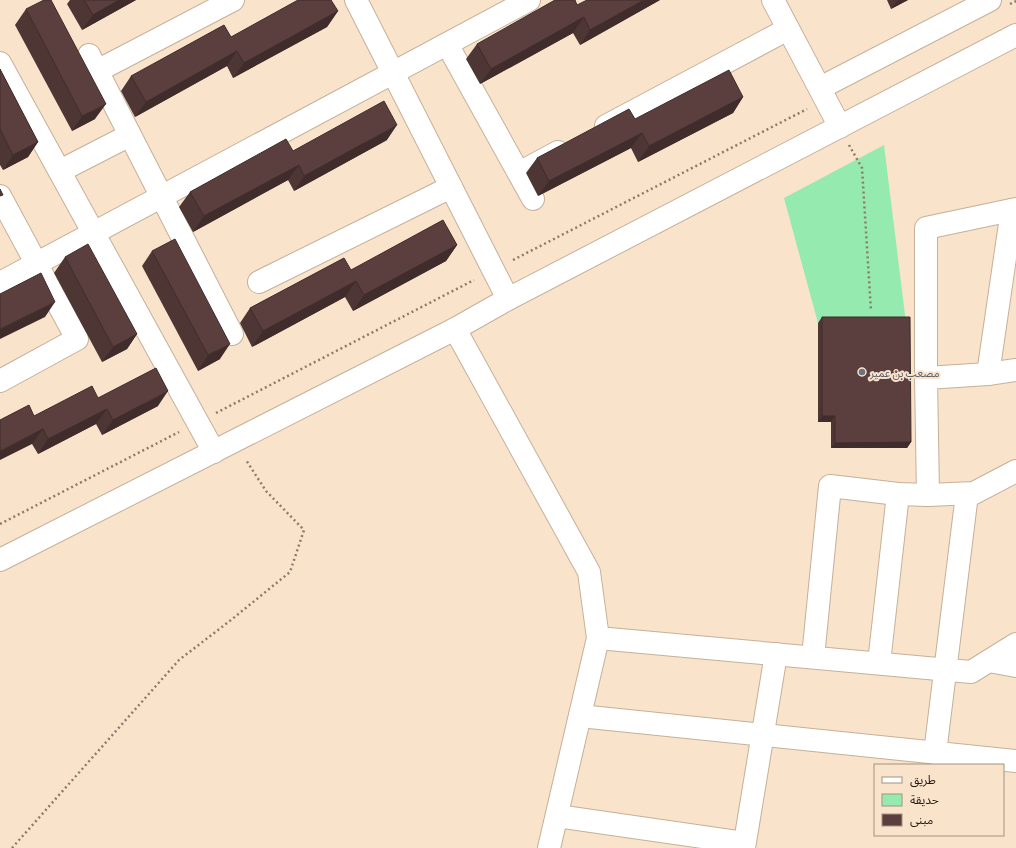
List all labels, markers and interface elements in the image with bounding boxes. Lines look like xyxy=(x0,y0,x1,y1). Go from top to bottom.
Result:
place label: مصعب بن عمير xyxy=(869,366,940,380)
marker: مصعب بن عمير xyxy=(857,367,867,377)
legend xyxy=(874,764,1004,836)
text: طريق xyxy=(910,772,936,788)
text: حديقة xyxy=(910,792,939,807)
text: مبنى xyxy=(910,812,933,827)

